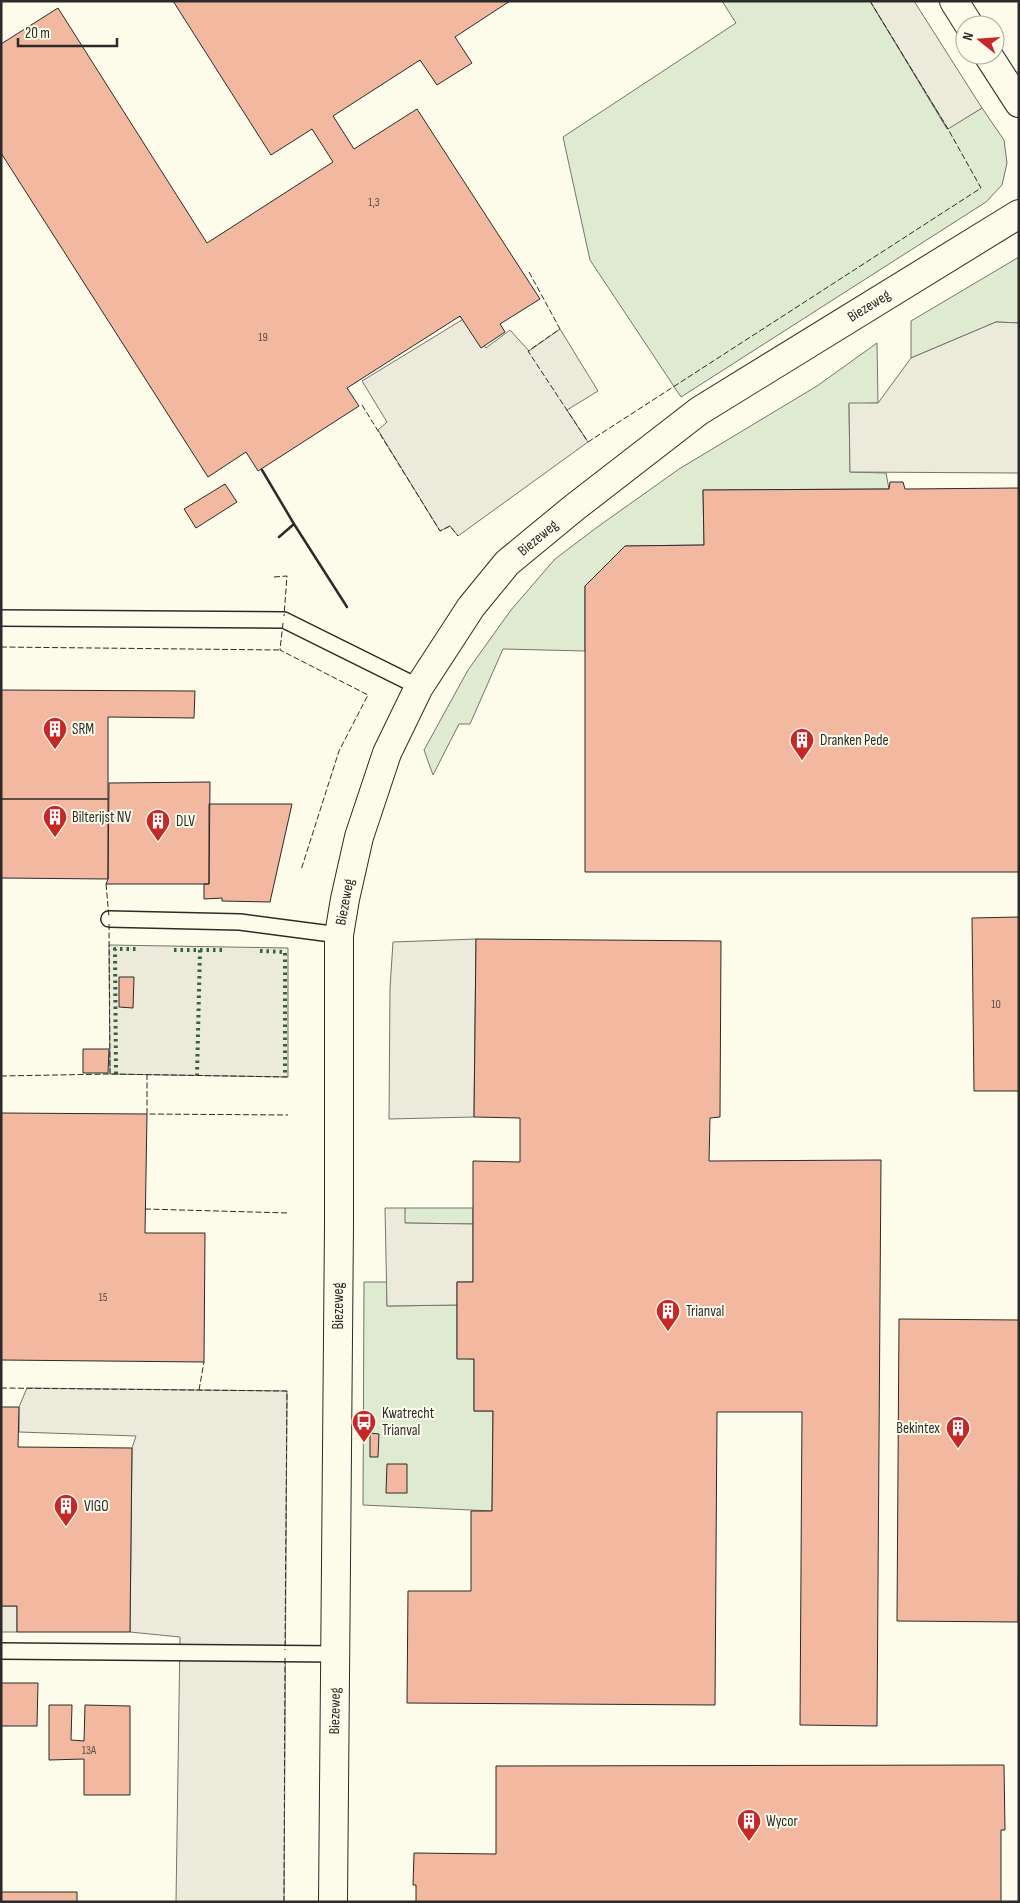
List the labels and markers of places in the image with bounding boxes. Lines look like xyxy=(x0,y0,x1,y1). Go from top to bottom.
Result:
building icon: SRM xyxy=(42,716,68,750)
place label: SRM xyxy=(72,720,94,739)
building icon: Dranken Pede xyxy=(789,727,815,761)
place label: Dranken Pede xyxy=(820,731,889,750)
building icon: Bilterijst NV xyxy=(42,804,68,838)
place label: Bilterijst NV xyxy=(72,808,132,827)
building icon: DLV xyxy=(145,808,171,842)
place label: DLV xyxy=(176,812,195,831)
building icon: Trianval xyxy=(655,1298,681,1332)
place label: Trianval xyxy=(686,1302,724,1321)
place label: Kwatrecht Trianval xyxy=(382,1404,435,1440)
bus stop icon: Kwatrecht Trianval xyxy=(351,1409,377,1443)
building icon: Bekintex xyxy=(945,1415,971,1449)
place label: Bekintex xyxy=(896,1419,940,1438)
building icon: VIGO xyxy=(53,1493,79,1527)
place label: VIGO xyxy=(84,1497,109,1516)
building icon: Wycor xyxy=(736,1808,762,1842)
place label: Wycor xyxy=(766,1812,798,1831)

